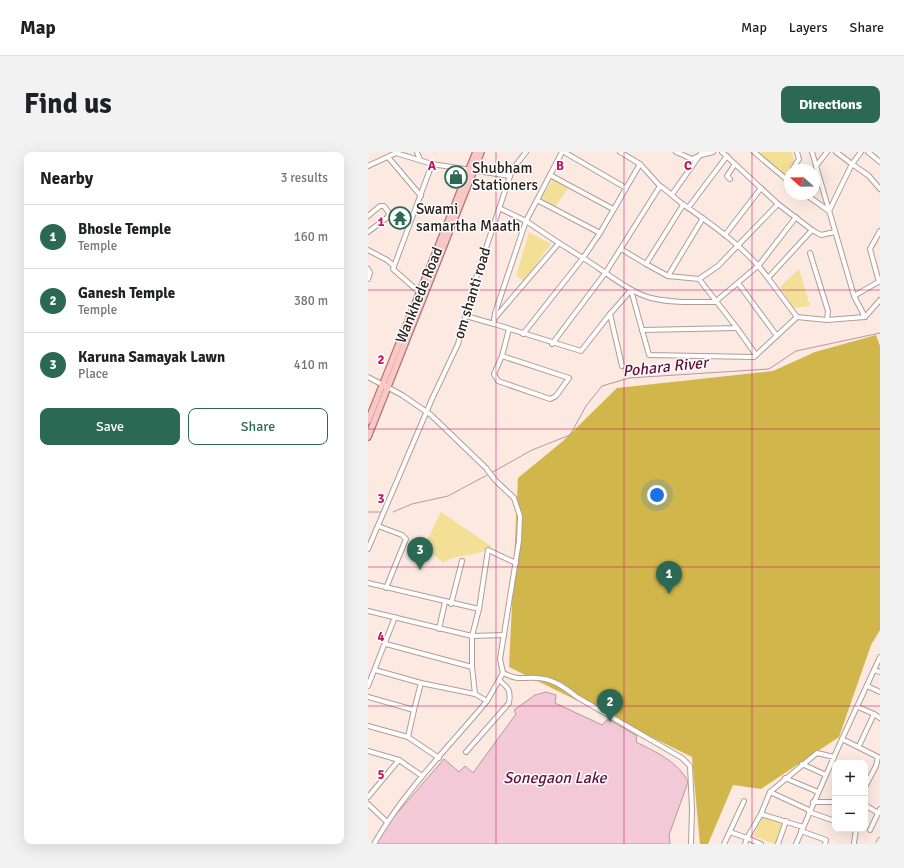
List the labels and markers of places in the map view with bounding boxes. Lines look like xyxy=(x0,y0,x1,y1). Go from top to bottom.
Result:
place label: Shubham Stationers xyxy=(472,159,538,194)
shop icon: Shubham Stationers xyxy=(443,164,469,190)
place label: Swami samartha Maath xyxy=(416,200,520,235)
temple icon: Swami samartha Maath xyxy=(387,205,413,231)
pin: 3 xyxy=(407,537,433,570)
pin: 1 xyxy=(656,561,682,594)
pin: 2 xyxy=(597,689,623,722)

